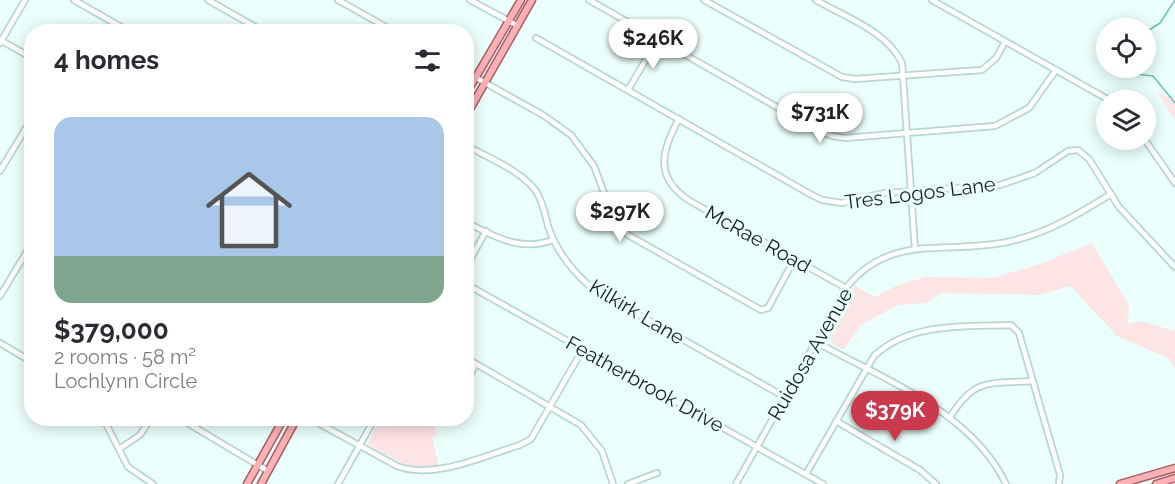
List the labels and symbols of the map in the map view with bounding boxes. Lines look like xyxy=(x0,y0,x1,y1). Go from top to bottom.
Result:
pin: $246K xyxy=(611,19,695,70)
pin: $731K xyxy=(778,93,862,144)
street label: Tres Logos Lane xyxy=(843,172,997,214)
pin: $297K xyxy=(578,192,662,243)
street label: McRae Road xyxy=(701,200,815,278)
street label: Kilkirk Lane xyxy=(585,274,689,350)
street label: Ruidosa Avenue xyxy=(762,283,858,424)
street label: Featherbrook Drive xyxy=(562,331,728,438)
pin: $379K xyxy=(853,391,937,442)

